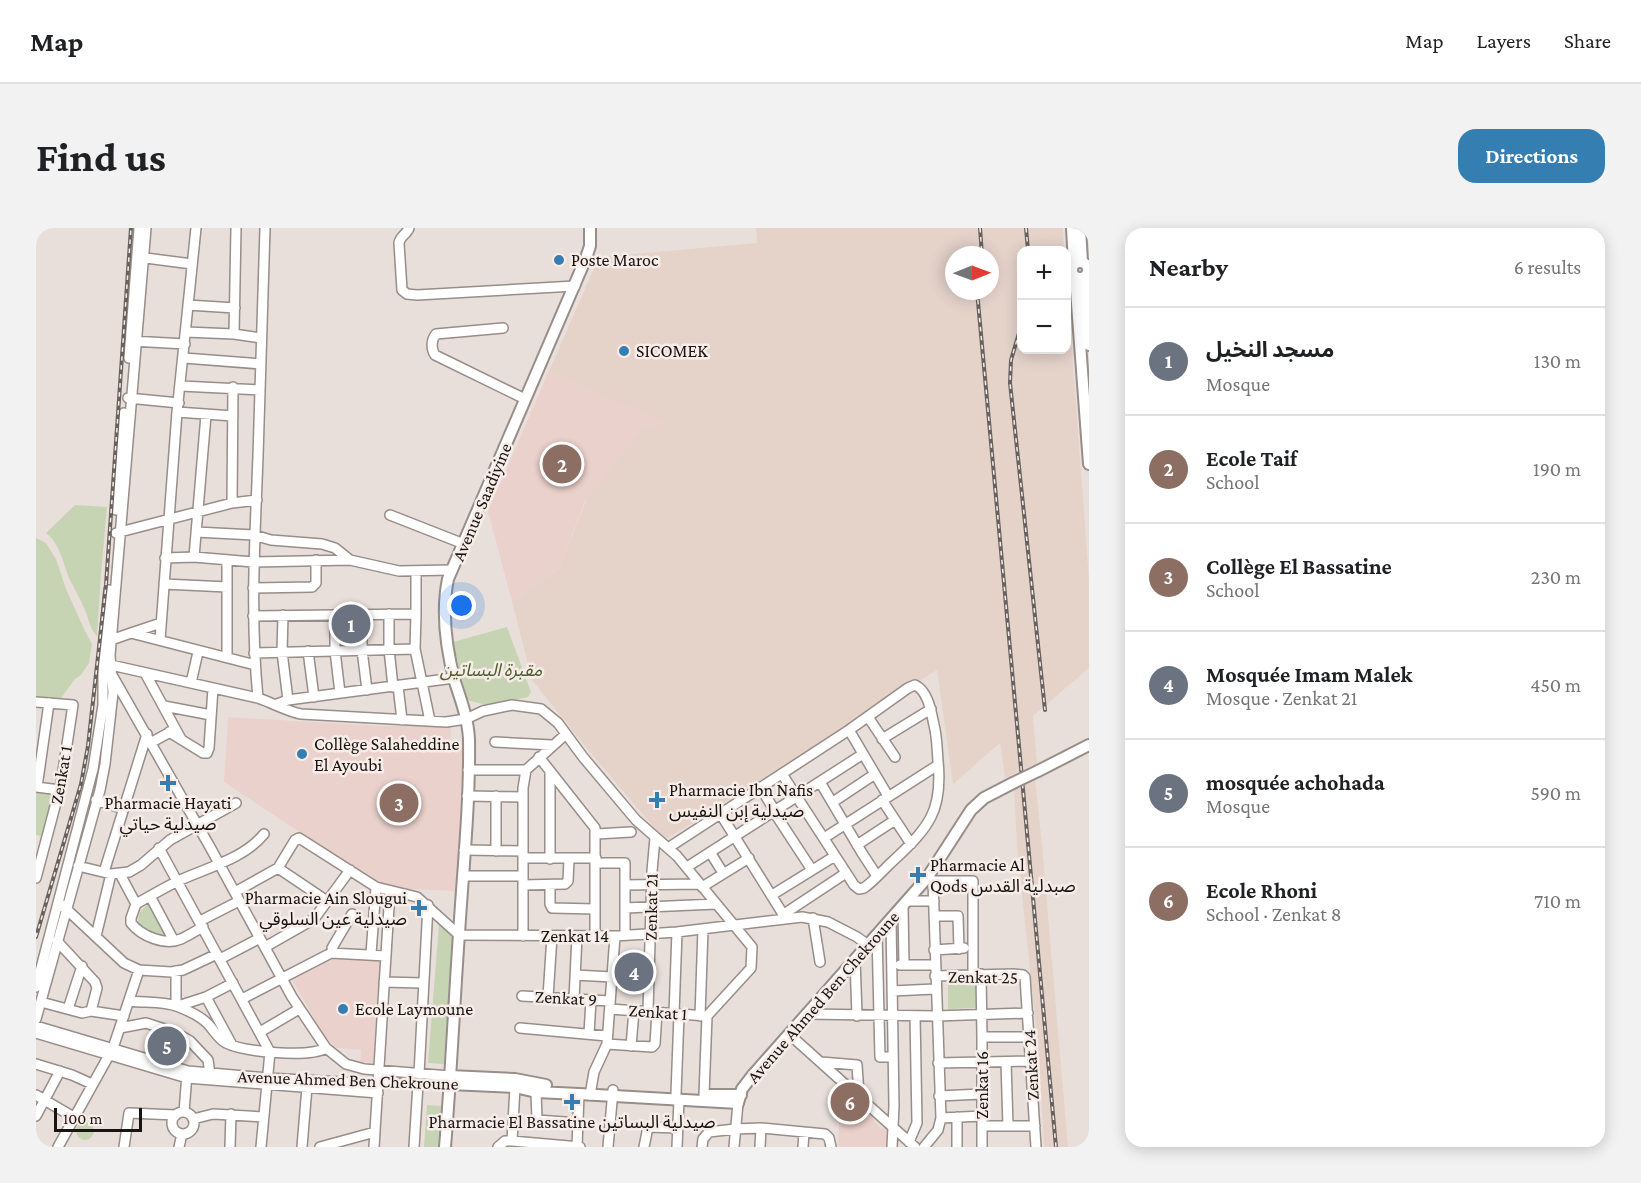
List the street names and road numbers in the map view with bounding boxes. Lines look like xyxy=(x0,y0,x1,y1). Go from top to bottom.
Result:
street label: Avenue Saadiyine xyxy=(448,440,516,564)
street label: Zenkat 1 xyxy=(46,744,76,806)
street label: Zenkat 21 xyxy=(640,873,662,941)
street label: Avenue Ahmed Ben Chekroune xyxy=(743,907,903,1087)
street label: Zenkat 14 xyxy=(541,926,609,946)
street label: Zenkat 25 xyxy=(948,966,1018,988)
street label: Zenkat 9 xyxy=(534,986,598,1010)
street label: Zenkat 1 xyxy=(628,1000,688,1024)
street label: Zenkat 24 xyxy=(1019,1029,1043,1101)
street label: Zenkat 16 xyxy=(972,1051,992,1119)
street label: Avenue Ahmed Ben Chekroune xyxy=(237,1066,459,1094)

